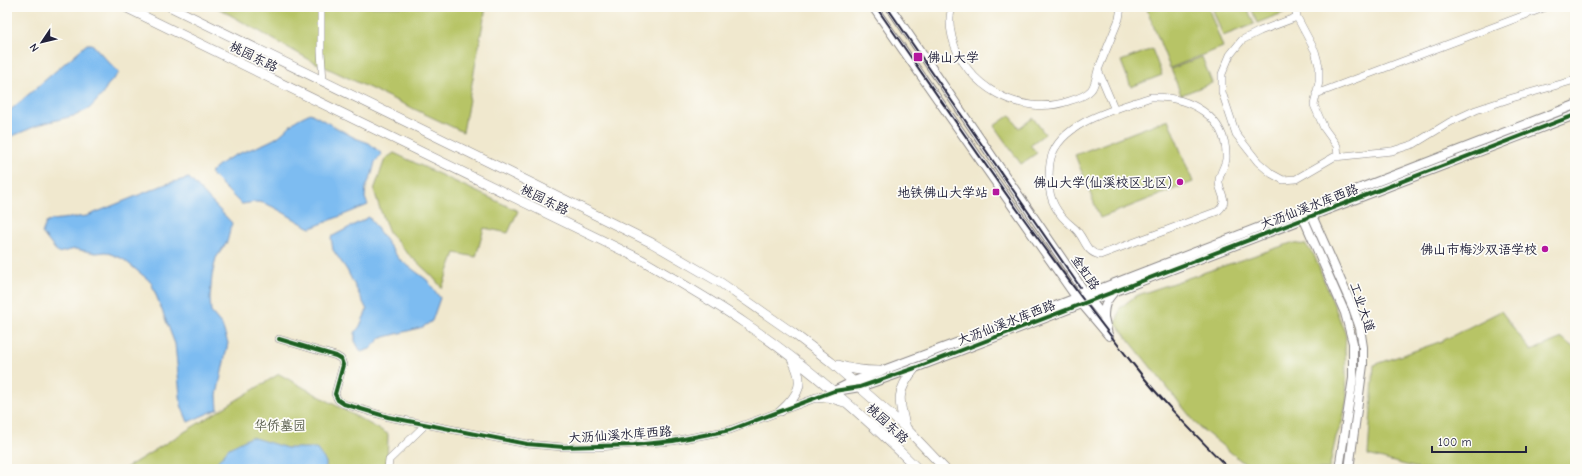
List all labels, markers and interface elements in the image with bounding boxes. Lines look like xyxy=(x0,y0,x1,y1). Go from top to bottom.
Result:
north arrow xyxy=(22,22,62,62)
street label: 桃园东路 xyxy=(227,38,280,75)
text: N xyxy=(27,41,42,54)
place label: 佛山大学 xyxy=(927,50,979,65)
marker: 佛山大学 xyxy=(912,51,924,63)
place label: 佛山大学(仙溪校区北区) xyxy=(1033,175,1172,190)
marker: 佛山大学(仙溪校区北区) xyxy=(1175,177,1185,187)
street label: 桃园东路 xyxy=(518,181,571,218)
street label: 大沥仙溪水库西路 xyxy=(1258,181,1360,232)
place label: 地铁佛山大学站 xyxy=(897,185,988,200)
marker: 地铁佛山大学站 xyxy=(991,187,1001,197)
place label: 佛山市梅沙双语学校 xyxy=(1420,242,1537,257)
marker: 佛山市梅沙双语学校 xyxy=(1540,244,1550,254)
street label: 金虹路 xyxy=(1068,252,1103,293)
street label: 工业大道 xyxy=(1347,280,1378,334)
street label: 大沥仙溪水库西路 xyxy=(955,297,1057,348)
street label: 桃园东路 xyxy=(864,400,912,447)
park label: 华侨墓园 xyxy=(254,418,306,433)
street label: 大沥仙溪水库西路 xyxy=(568,423,672,446)
scale bar xyxy=(1432,428,1526,454)
text: 100 m xyxy=(1438,435,1471,449)

